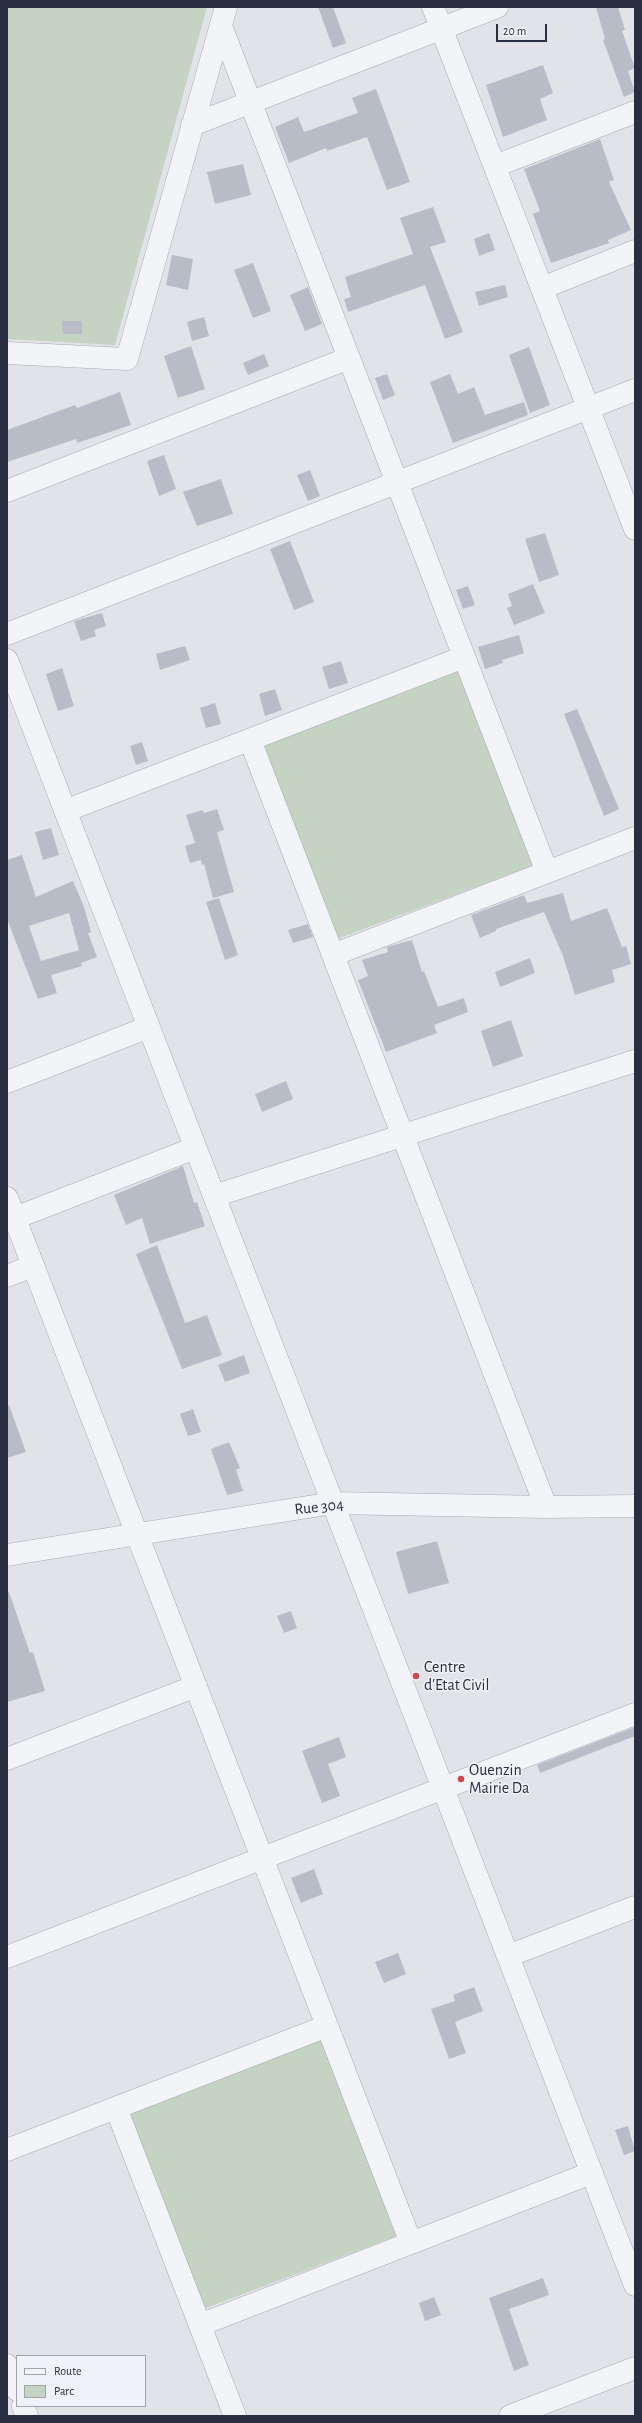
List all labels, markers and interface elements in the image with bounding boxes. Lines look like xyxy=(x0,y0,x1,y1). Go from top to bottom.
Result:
scale bar xyxy=(498,16,549,42)
text: 20 m xyxy=(503,25,526,37)
street label: Rue 304 xyxy=(293,1495,345,1519)
place label: Centre d'Etat Civil xyxy=(424,1657,489,1695)
marker: Centre d'Etat Civil xyxy=(411,1671,421,1681)
place label: Ouenzin Mairie Da xyxy=(469,1760,530,1798)
marker: Ouenzin Mairie Da xyxy=(456,1774,466,1784)
legend xyxy=(16,2355,146,2407)
text: Route xyxy=(54,2365,81,2377)
text: Parc xyxy=(54,2385,74,2397)

